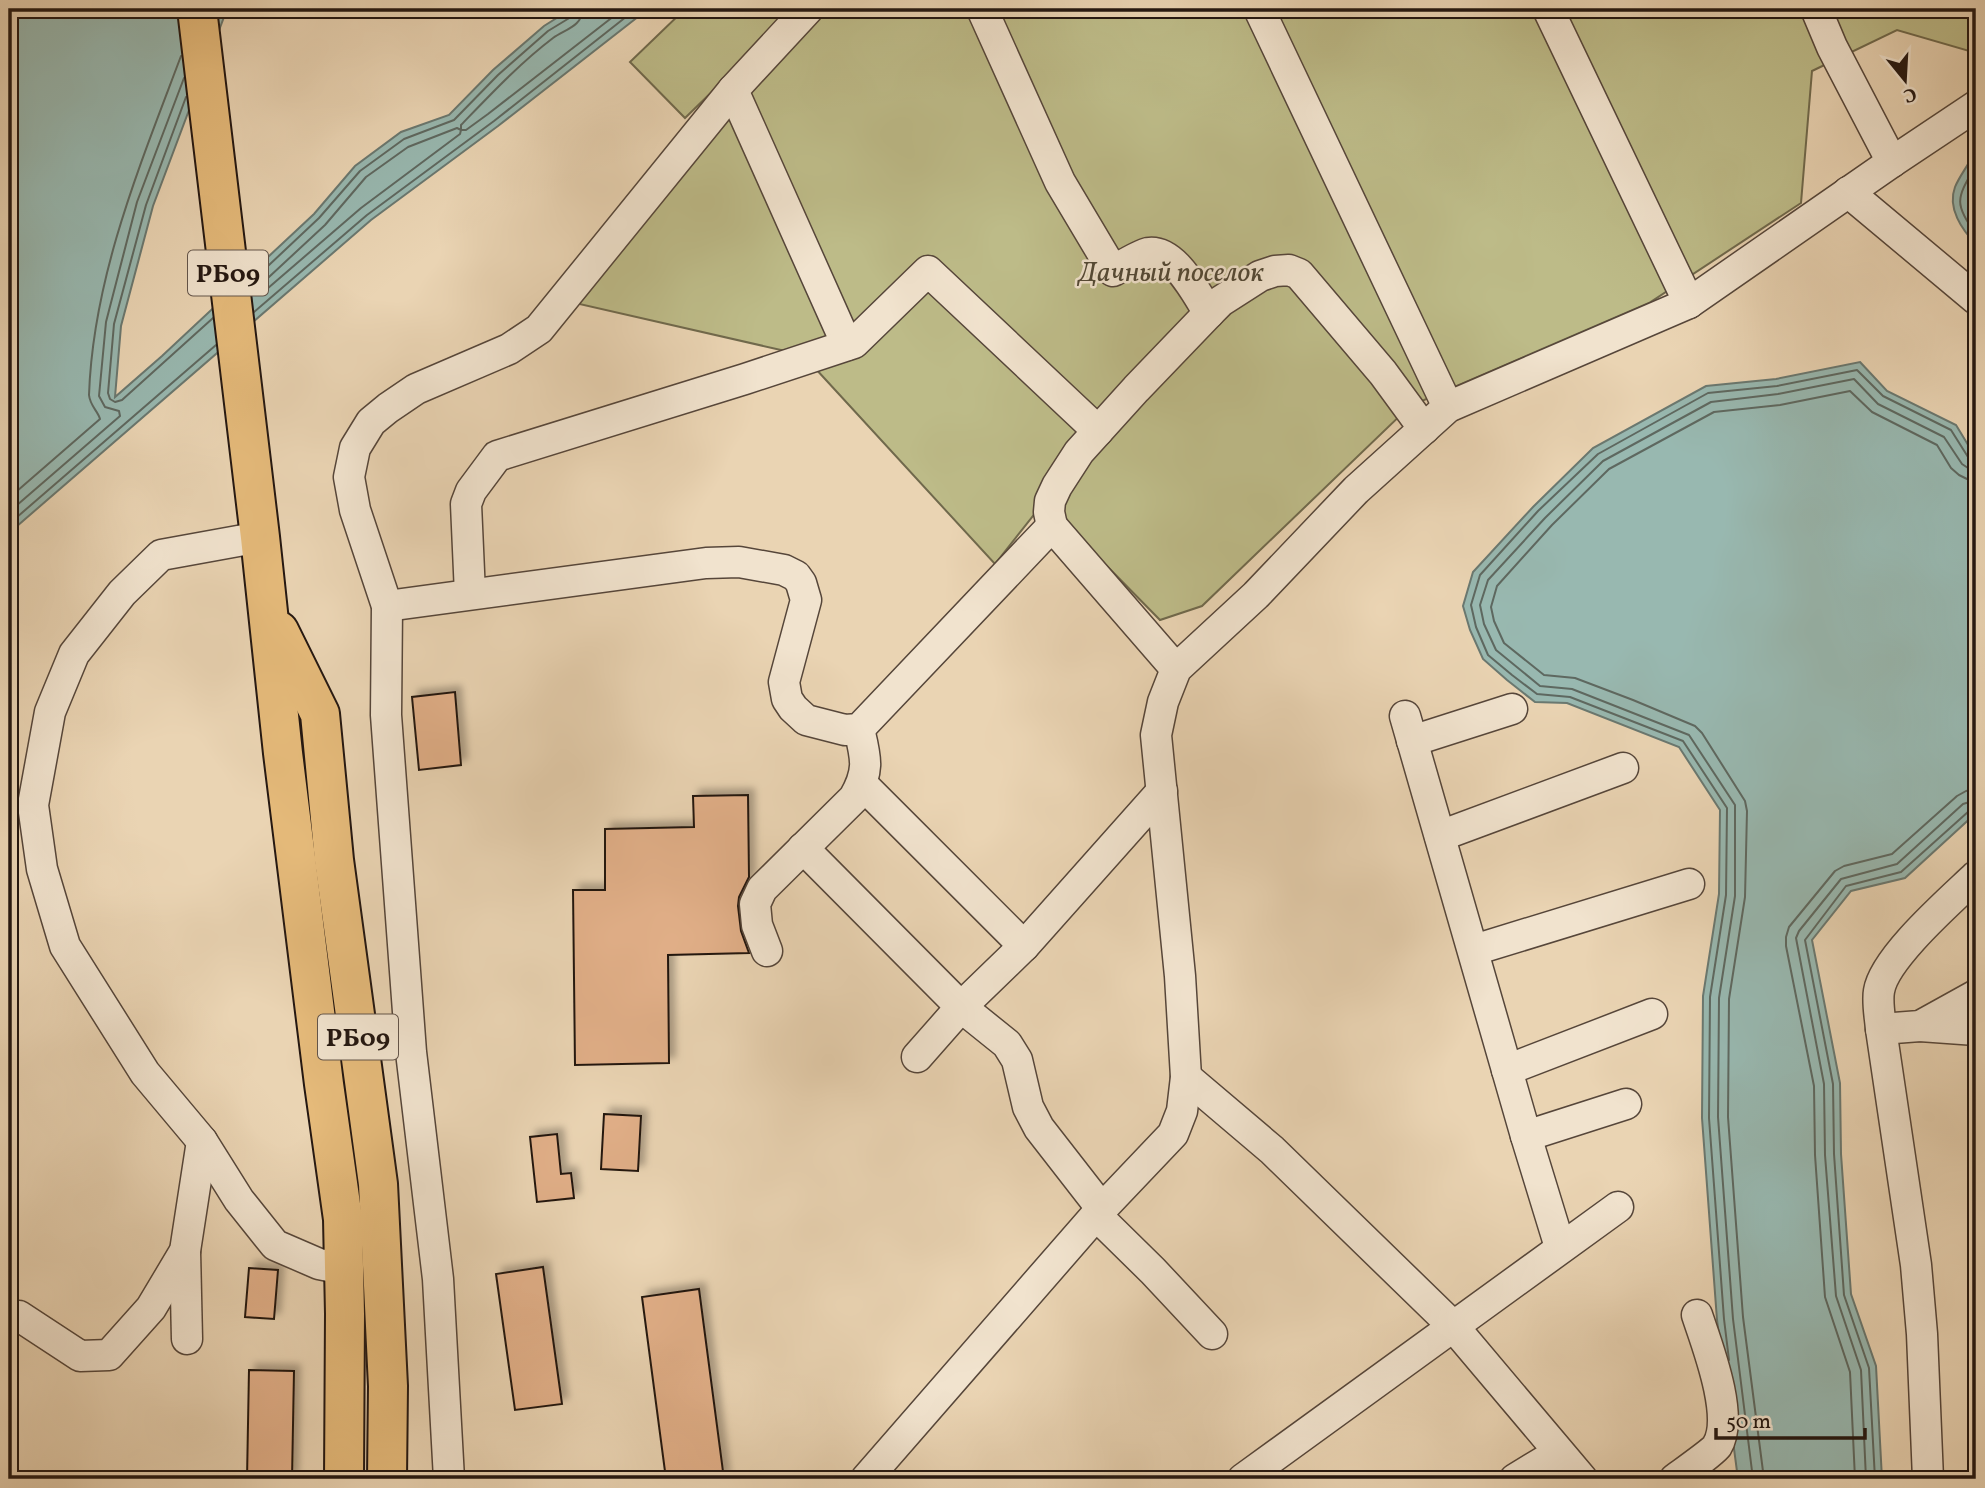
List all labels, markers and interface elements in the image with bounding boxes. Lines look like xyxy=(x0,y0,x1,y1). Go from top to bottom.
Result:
north arrow xyxy=(1870,46,1940,116)
text: С xyxy=(1900,80,1919,109)
road number: РБ09 xyxy=(188,250,268,296)
park label: Дачный поселок xyxy=(1076,254,1264,293)
road number: РБ09 xyxy=(318,1014,398,1060)
scale bar xyxy=(1716,1397,1864,1441)
text: 50 m xyxy=(1726,1408,1771,1437)

